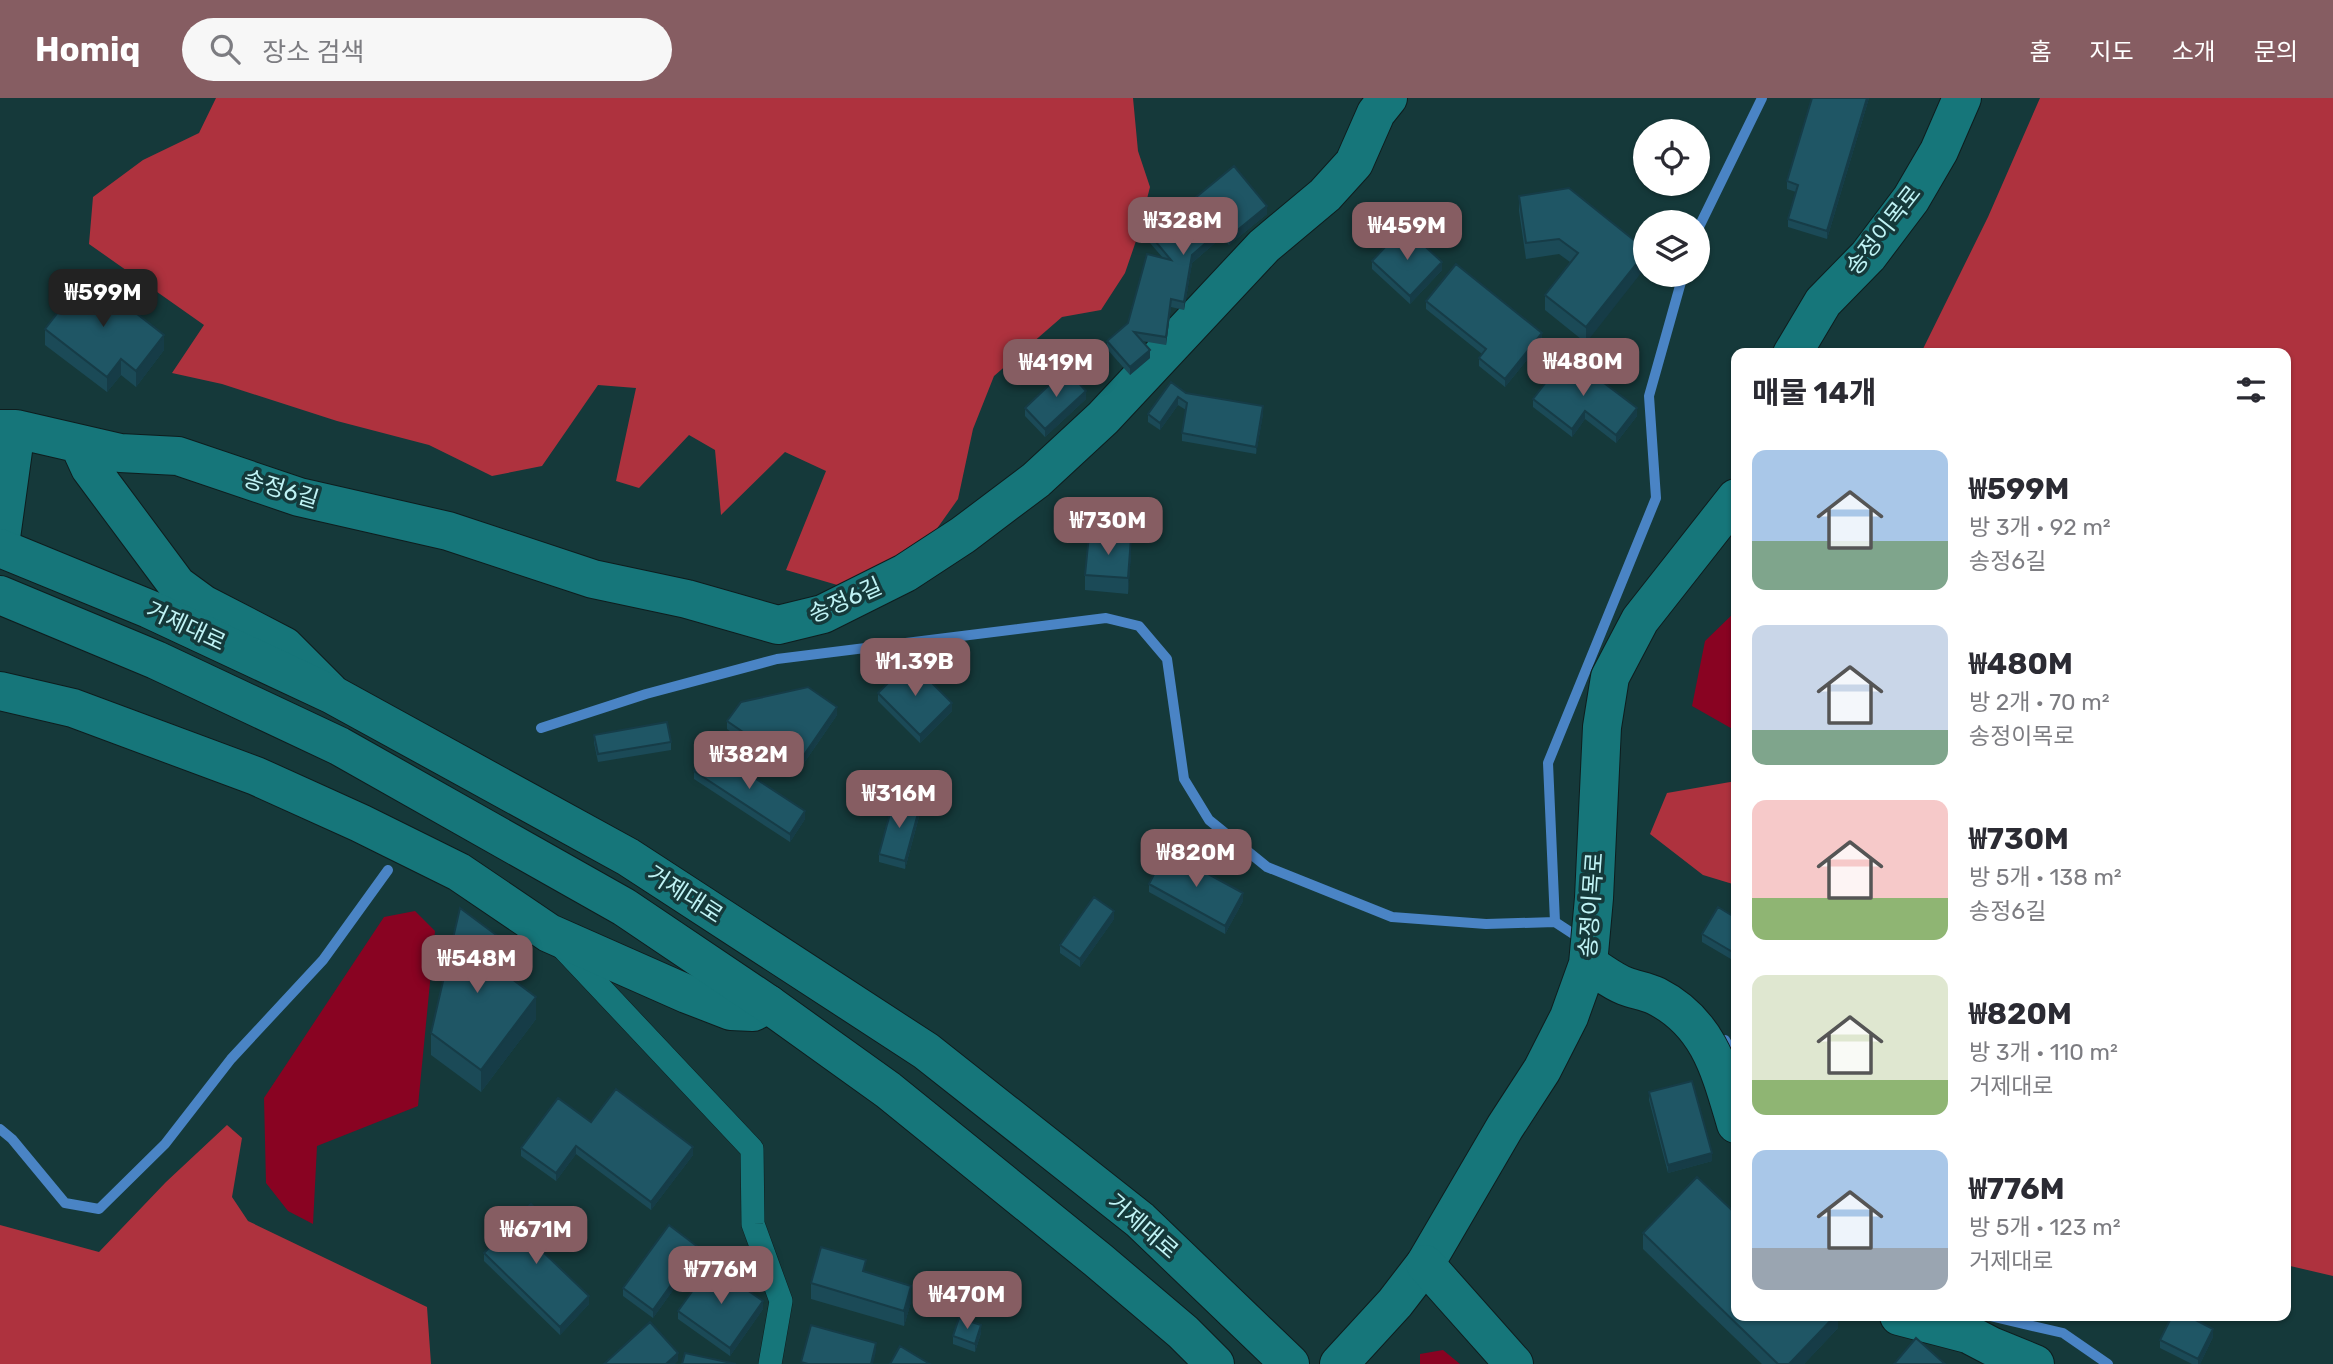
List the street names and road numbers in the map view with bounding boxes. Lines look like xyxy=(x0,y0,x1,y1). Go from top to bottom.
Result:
street label: 송정이목로 xyxy=(1839,180,1927,280)
street label: 송정6길 xyxy=(240,464,322,514)
street label: 송정6길 xyxy=(804,571,886,629)
street label: 거제대로 xyxy=(142,595,230,657)
street label: 송정이목로 xyxy=(1573,851,1609,959)
street label: 거제대로 xyxy=(642,859,728,929)
street label: 거제대로 xyxy=(1102,1188,1184,1264)

